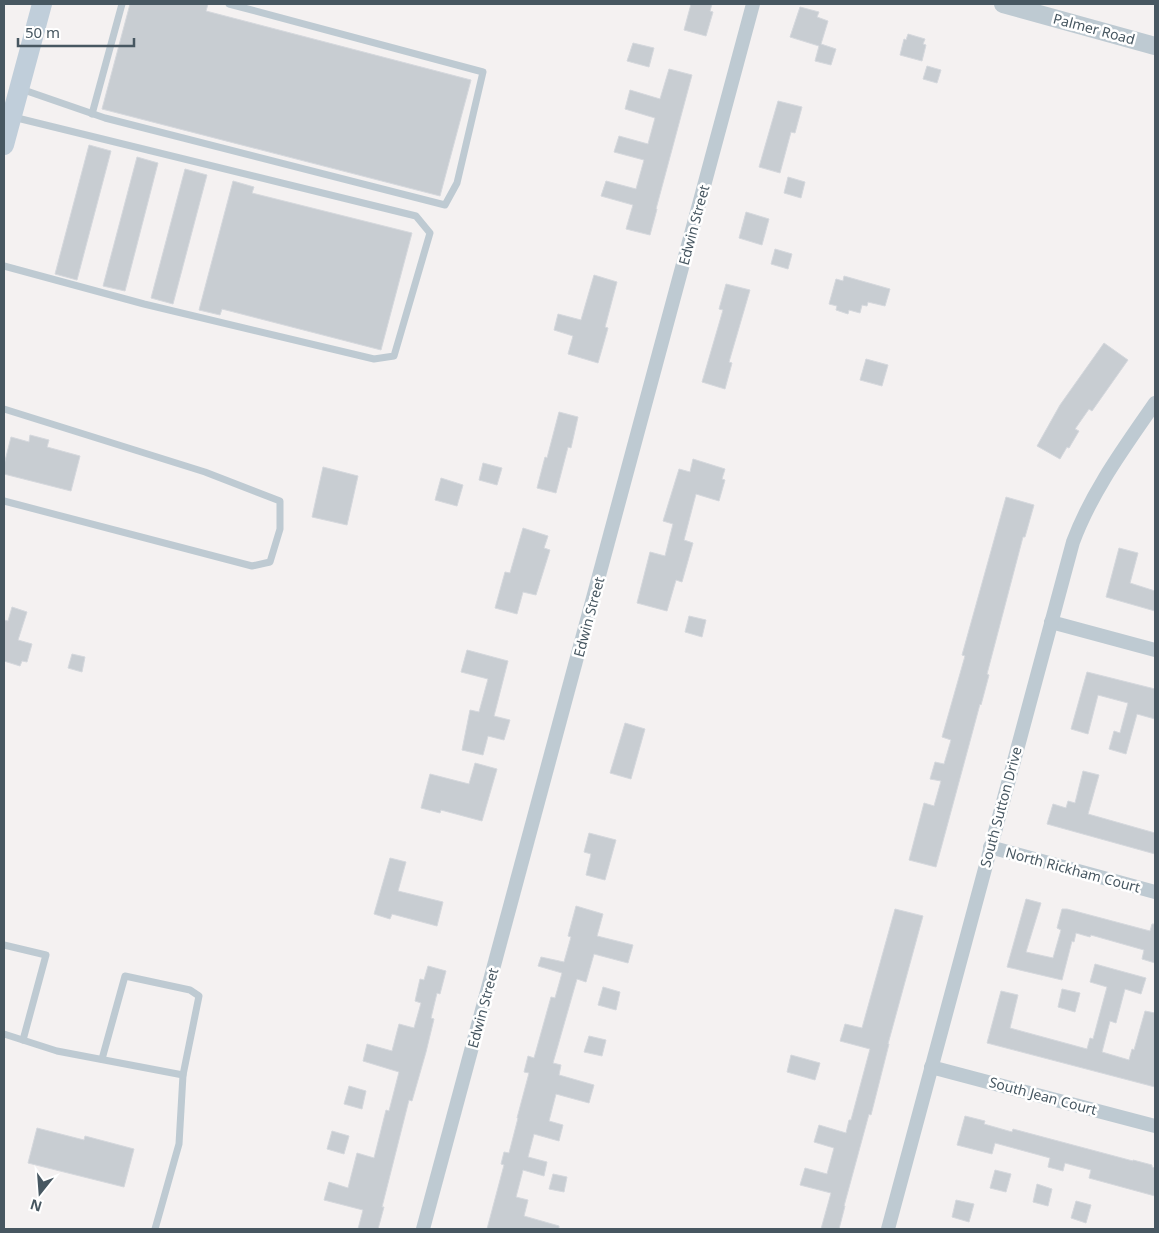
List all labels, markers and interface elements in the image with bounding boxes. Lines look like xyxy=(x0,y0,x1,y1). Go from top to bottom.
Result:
street label: Palmer Road xyxy=(1051,8,1137,49)
scale bar xyxy=(18,15,134,47)
text: 50 m xyxy=(25,22,60,42)
street label: Edwin Street xyxy=(674,183,713,267)
street label: Edwin Street xyxy=(569,575,608,659)
street label: South Sutton Drive xyxy=(975,744,1026,869)
street label: North Rickham Court xyxy=(1004,842,1143,897)
street label: Edwin Street xyxy=(463,966,502,1050)
street label: South Jean Court xyxy=(987,1072,1099,1119)
north arrow xyxy=(15,1168,65,1218)
text: N xyxy=(28,1195,44,1217)

